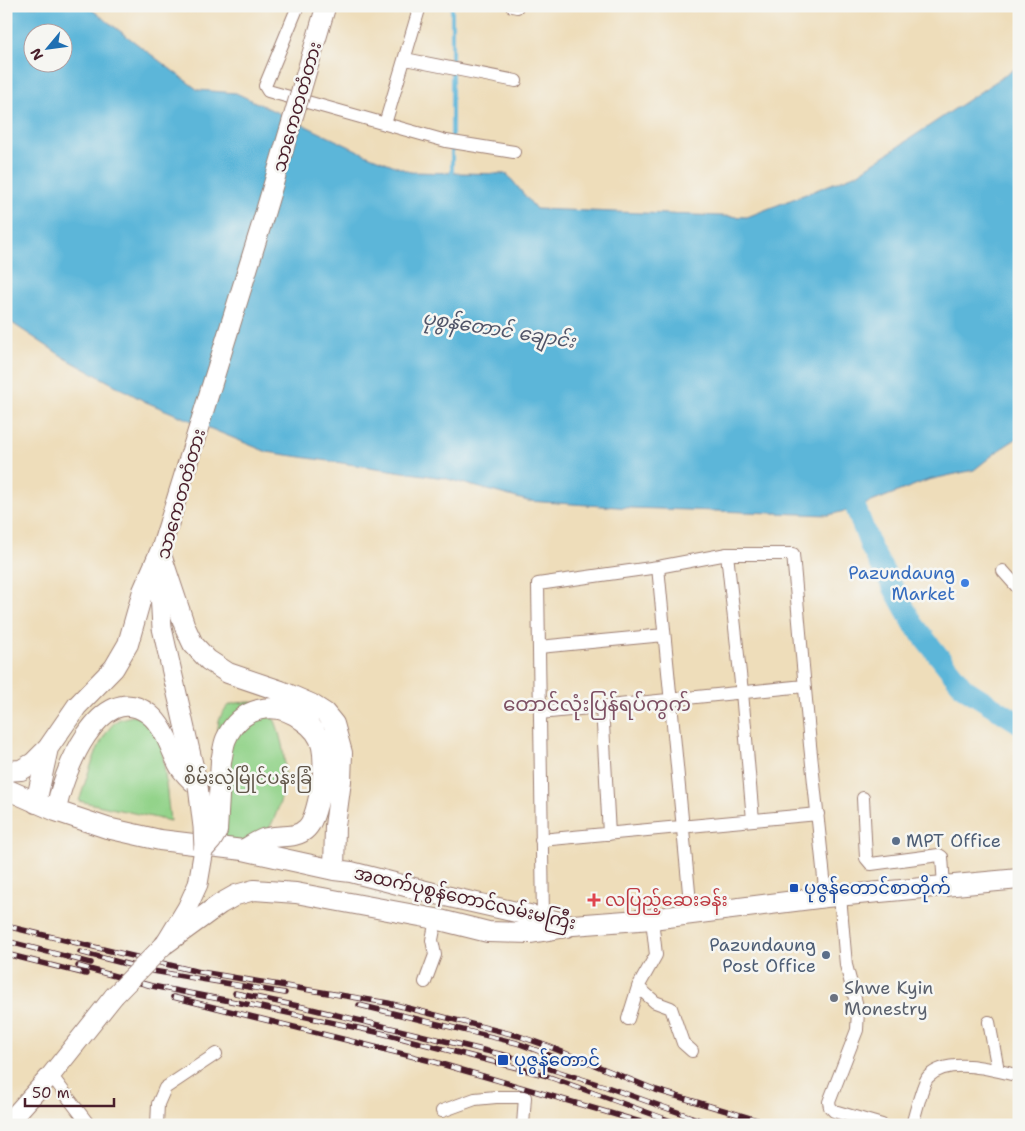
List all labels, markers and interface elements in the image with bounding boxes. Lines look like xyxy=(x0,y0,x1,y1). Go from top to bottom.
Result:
north arrow xyxy=(22,22,72,72)
street label: သာကေတတံတား xyxy=(267,39,327,175)
text: N xyxy=(26,45,47,64)
water label: ပုစွန်တောင် ချောင်း xyxy=(420,304,579,357)
street label: သာကေတတံတား xyxy=(151,426,211,562)
place label: Pazundaung Market xyxy=(848,561,955,606)
marker: Pazundaung Market xyxy=(959,577,971,589)
district label: တောင်လုံးပြန်ရပ်ကွက် xyxy=(503,690,691,721)
park label: စိမ်းလဲ့မြိုင်ပန်းခြံ xyxy=(184,764,312,793)
place label: MPT Office xyxy=(906,829,1001,853)
marker: MPT Office xyxy=(890,835,902,847)
street label: အထက်ပုစွန်တောင်လမ်းမကြီး xyxy=(351,859,579,938)
place label: ပုဇွန်တောင်စာတိုက် xyxy=(804,874,951,903)
marker: ပုဇွန်တောင်စာတိုက် xyxy=(788,882,800,894)
place label: လပြည့်ဆေးခန်း xyxy=(605,887,728,915)
marker: လပြည့်ဆေးခန်း xyxy=(587,893,601,907)
place label: Pazundaung Post Office xyxy=(709,933,816,978)
marker: Pazundaung Post Office xyxy=(820,949,832,961)
place label: Shwe Kyin Monestry xyxy=(844,976,933,1021)
marker: Shwe Kyin Monestry xyxy=(828,992,840,1004)
place label: ပုဇွန်တောင် xyxy=(514,1047,600,1075)
marker: ပုဇွန်တောင် xyxy=(496,1053,510,1067)
scale bar xyxy=(25,1076,114,1108)
text: 50 m xyxy=(32,1083,70,1103)

